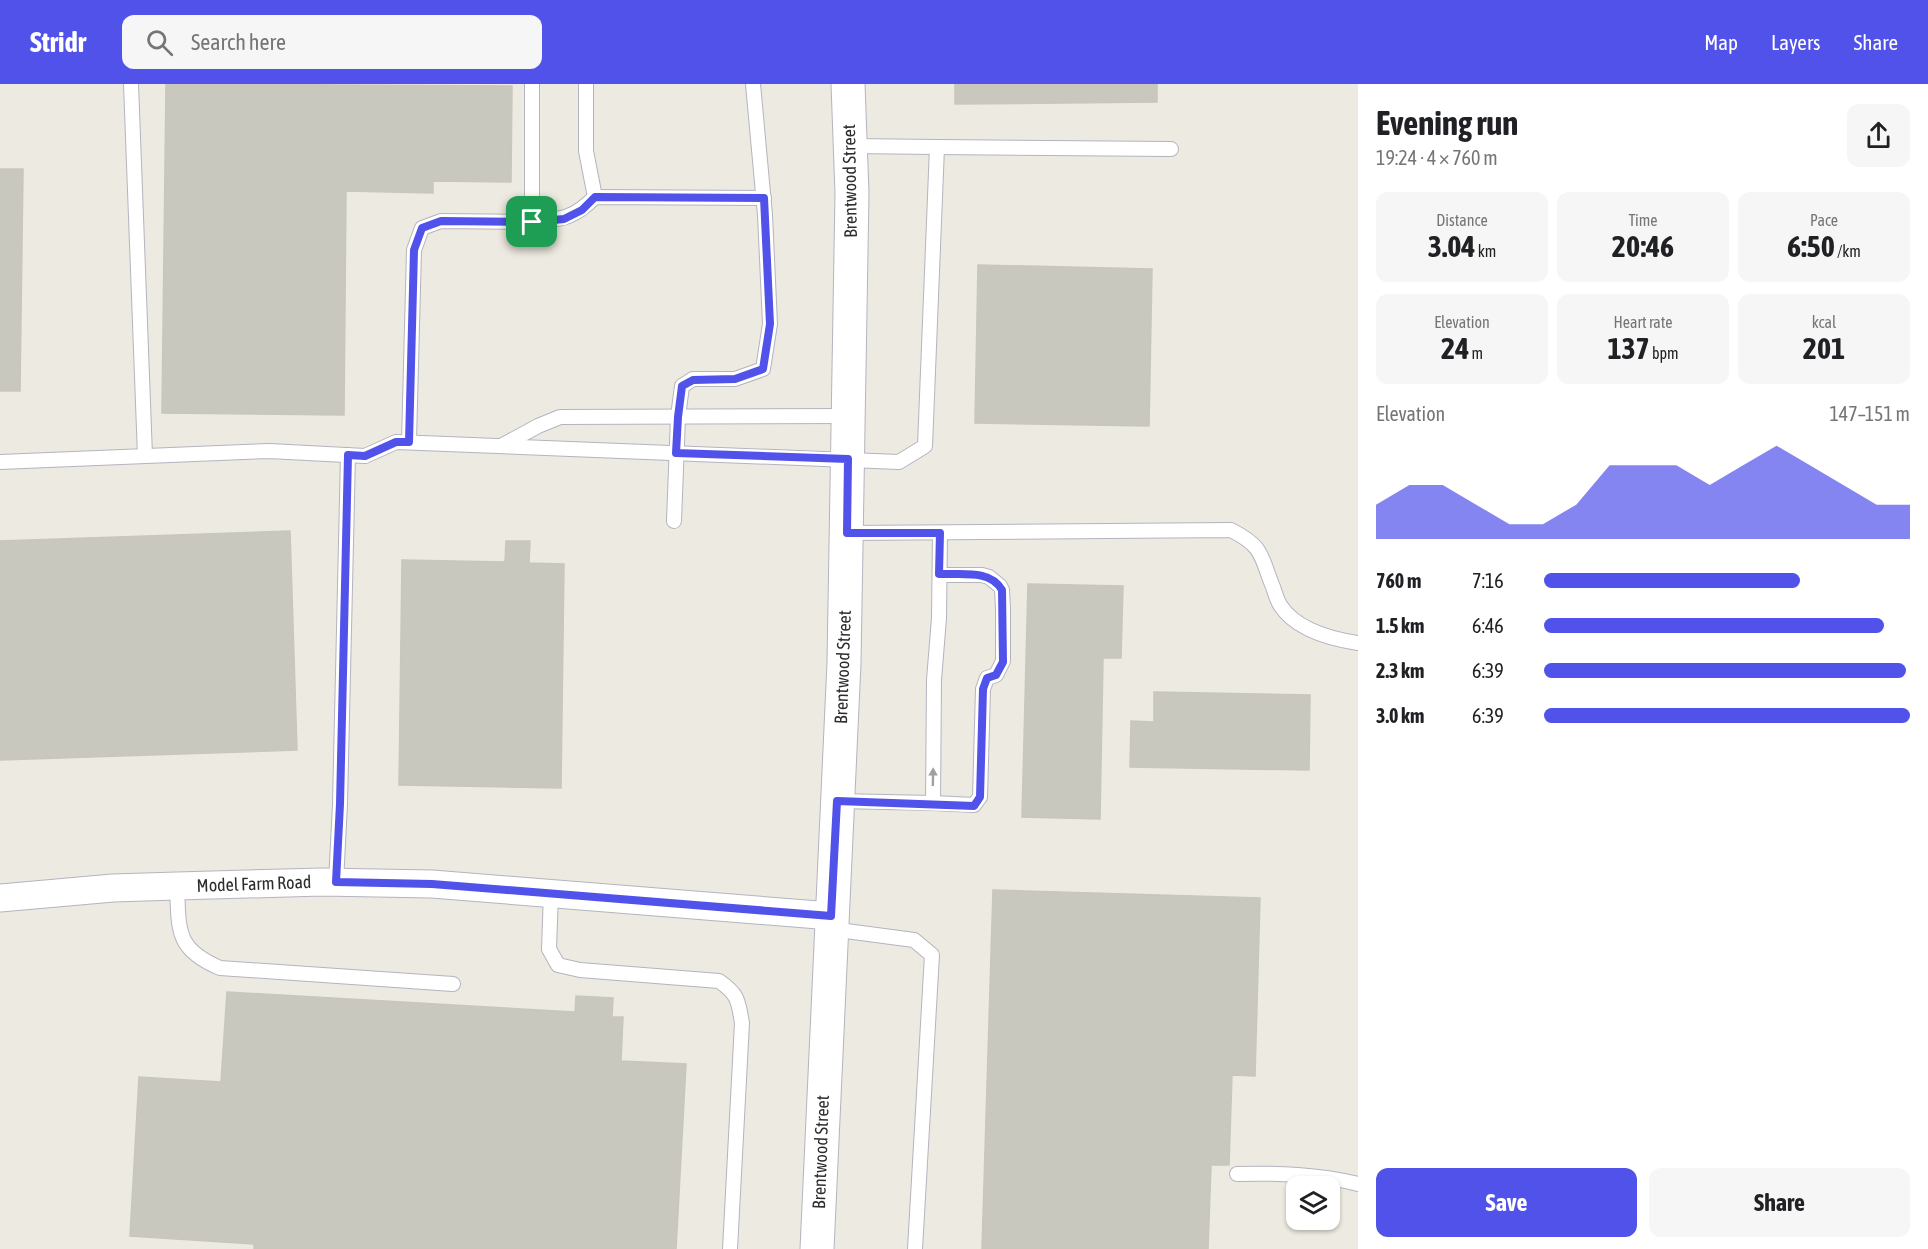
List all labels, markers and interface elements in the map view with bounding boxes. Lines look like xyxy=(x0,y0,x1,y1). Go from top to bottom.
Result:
search box xyxy=(122,15,542,69)
text: Stridr xyxy=(30,26,86,58)
icon: search xyxy=(143,26,176,59)
text: Search here xyxy=(191,29,286,55)
text: Map xyxy=(1704,30,1738,54)
text: Layers xyxy=(1771,30,1821,54)
text: Share xyxy=(1854,30,1898,54)
text: Evening run xyxy=(1376,104,1518,142)
button: share xyxy=(1847,104,1910,167)
street label: Brentwood Street xyxy=(838,124,861,238)
text: 19:24 · 4 × 760 m xyxy=(1376,146,1498,169)
pin xyxy=(506,196,557,247)
icon: arrive xyxy=(515,205,548,238)
text: Distance xyxy=(1436,211,1488,229)
text: Time xyxy=(1628,211,1658,229)
text: Pace xyxy=(1810,211,1838,229)
text: 3.04 xyxy=(1428,229,1475,263)
text: 20:46 xyxy=(1612,229,1674,263)
text: 6:50 xyxy=(1787,229,1835,263)
text: km xyxy=(1475,242,1496,260)
text: /km xyxy=(1835,242,1861,260)
text: Elevation xyxy=(1434,313,1490,331)
text: Heart rate xyxy=(1614,313,1672,331)
text: kcal xyxy=(1812,313,1836,331)
text: 24 xyxy=(1441,331,1469,365)
text: 137 xyxy=(1607,331,1650,365)
text: 201 xyxy=(1803,331,1845,365)
text: m xyxy=(1469,344,1483,362)
text: bpm xyxy=(1650,344,1679,362)
text: Elevation xyxy=(1376,402,1445,425)
text: 147–151 m xyxy=(1829,402,1910,425)
text: 760 m xyxy=(1376,569,1421,592)
text: 7:16 xyxy=(1472,569,1504,592)
street label: Brentwood Street xyxy=(830,610,855,724)
text: 1.5 km xyxy=(1376,614,1424,637)
text: 6:46 xyxy=(1472,614,1504,637)
text: 2.3 km xyxy=(1376,659,1424,682)
text: 6:39 xyxy=(1472,659,1504,682)
text: 3.0 km xyxy=(1376,704,1424,727)
text: 6:39 xyxy=(1472,704,1504,727)
one-way arrow xyxy=(928,768,937,787)
street label: Model Farm Road xyxy=(196,871,312,896)
street label: Brentwood Street xyxy=(808,1095,833,1209)
button: Save xyxy=(1376,1168,1637,1237)
button: Share xyxy=(1649,1168,1910,1237)
map controls xyxy=(1286,1176,1340,1230)
button: layers xyxy=(1286,1176,1340,1230)

